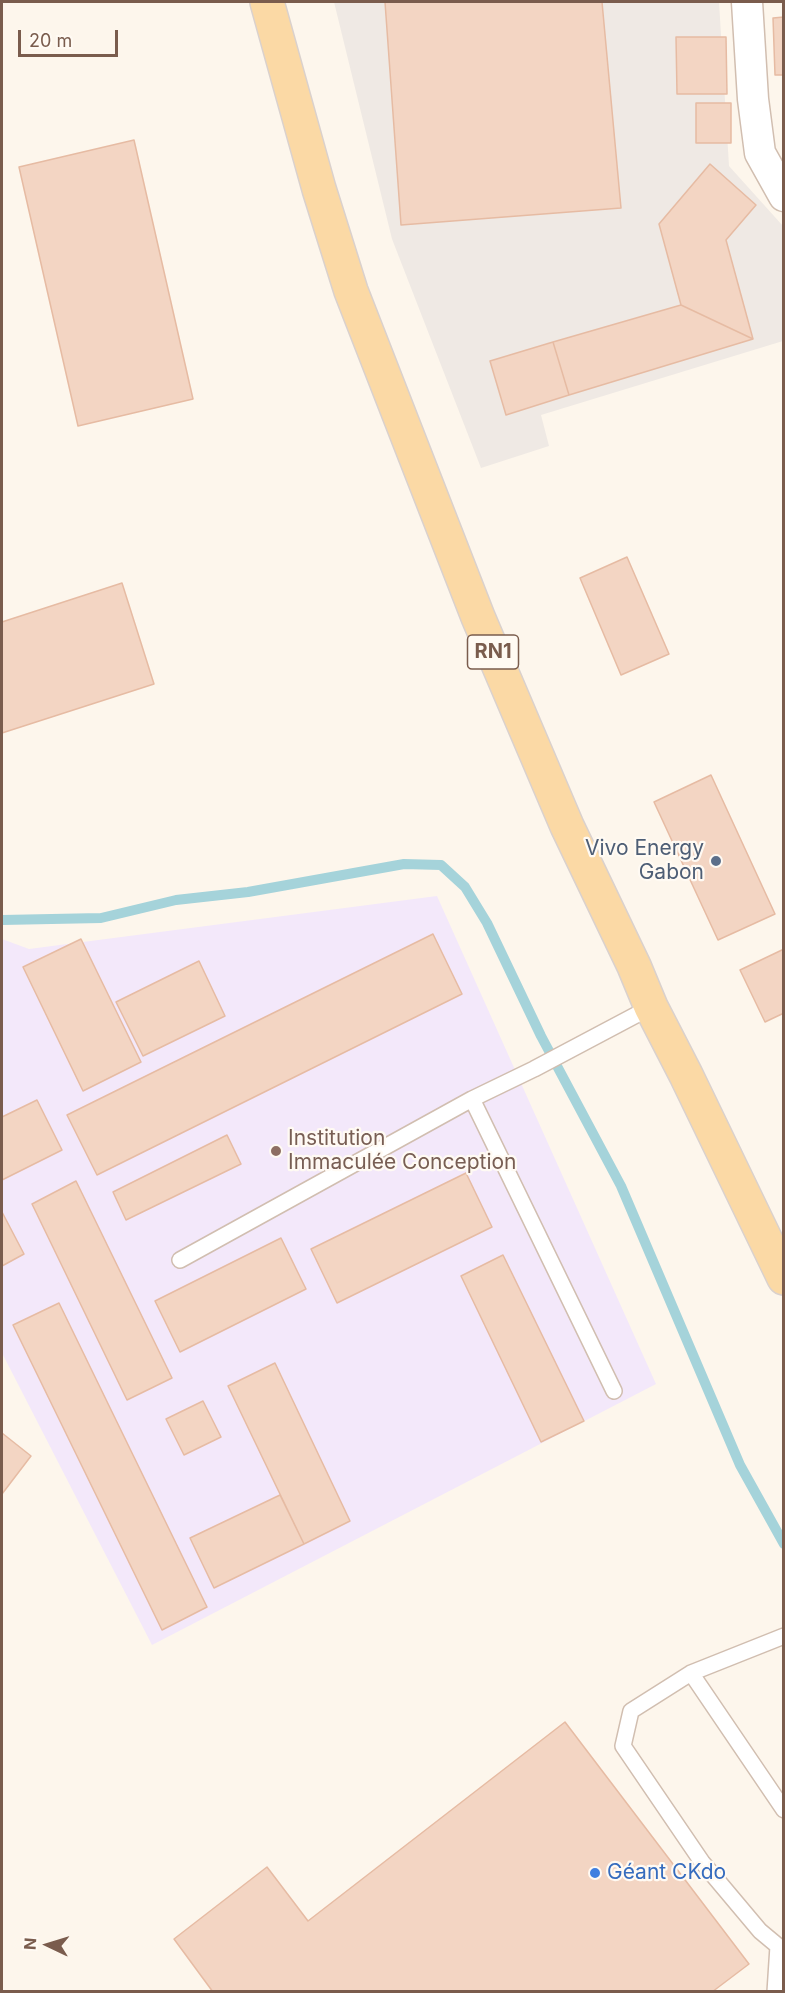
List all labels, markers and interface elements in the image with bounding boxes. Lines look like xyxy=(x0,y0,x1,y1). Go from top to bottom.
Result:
scale bar xyxy=(21,18,122,56)
text: 20 m xyxy=(29,30,72,51)
road number: RN1 xyxy=(468,635,518,669)
place label: Vivo Energy Gabon xyxy=(585,836,704,886)
marker: Vivo Energy Gabon xyxy=(709,854,723,868)
place label: Institution Immaculée Conception xyxy=(288,1126,517,1176)
marker: Institution Immaculée Conception xyxy=(269,1144,283,1158)
place label: Géant CKdo xyxy=(607,1860,726,1886)
marker: Géant CKdo xyxy=(588,1866,602,1880)
north arrow xyxy=(18,1915,78,1975)
text: N xyxy=(20,1937,40,1951)

